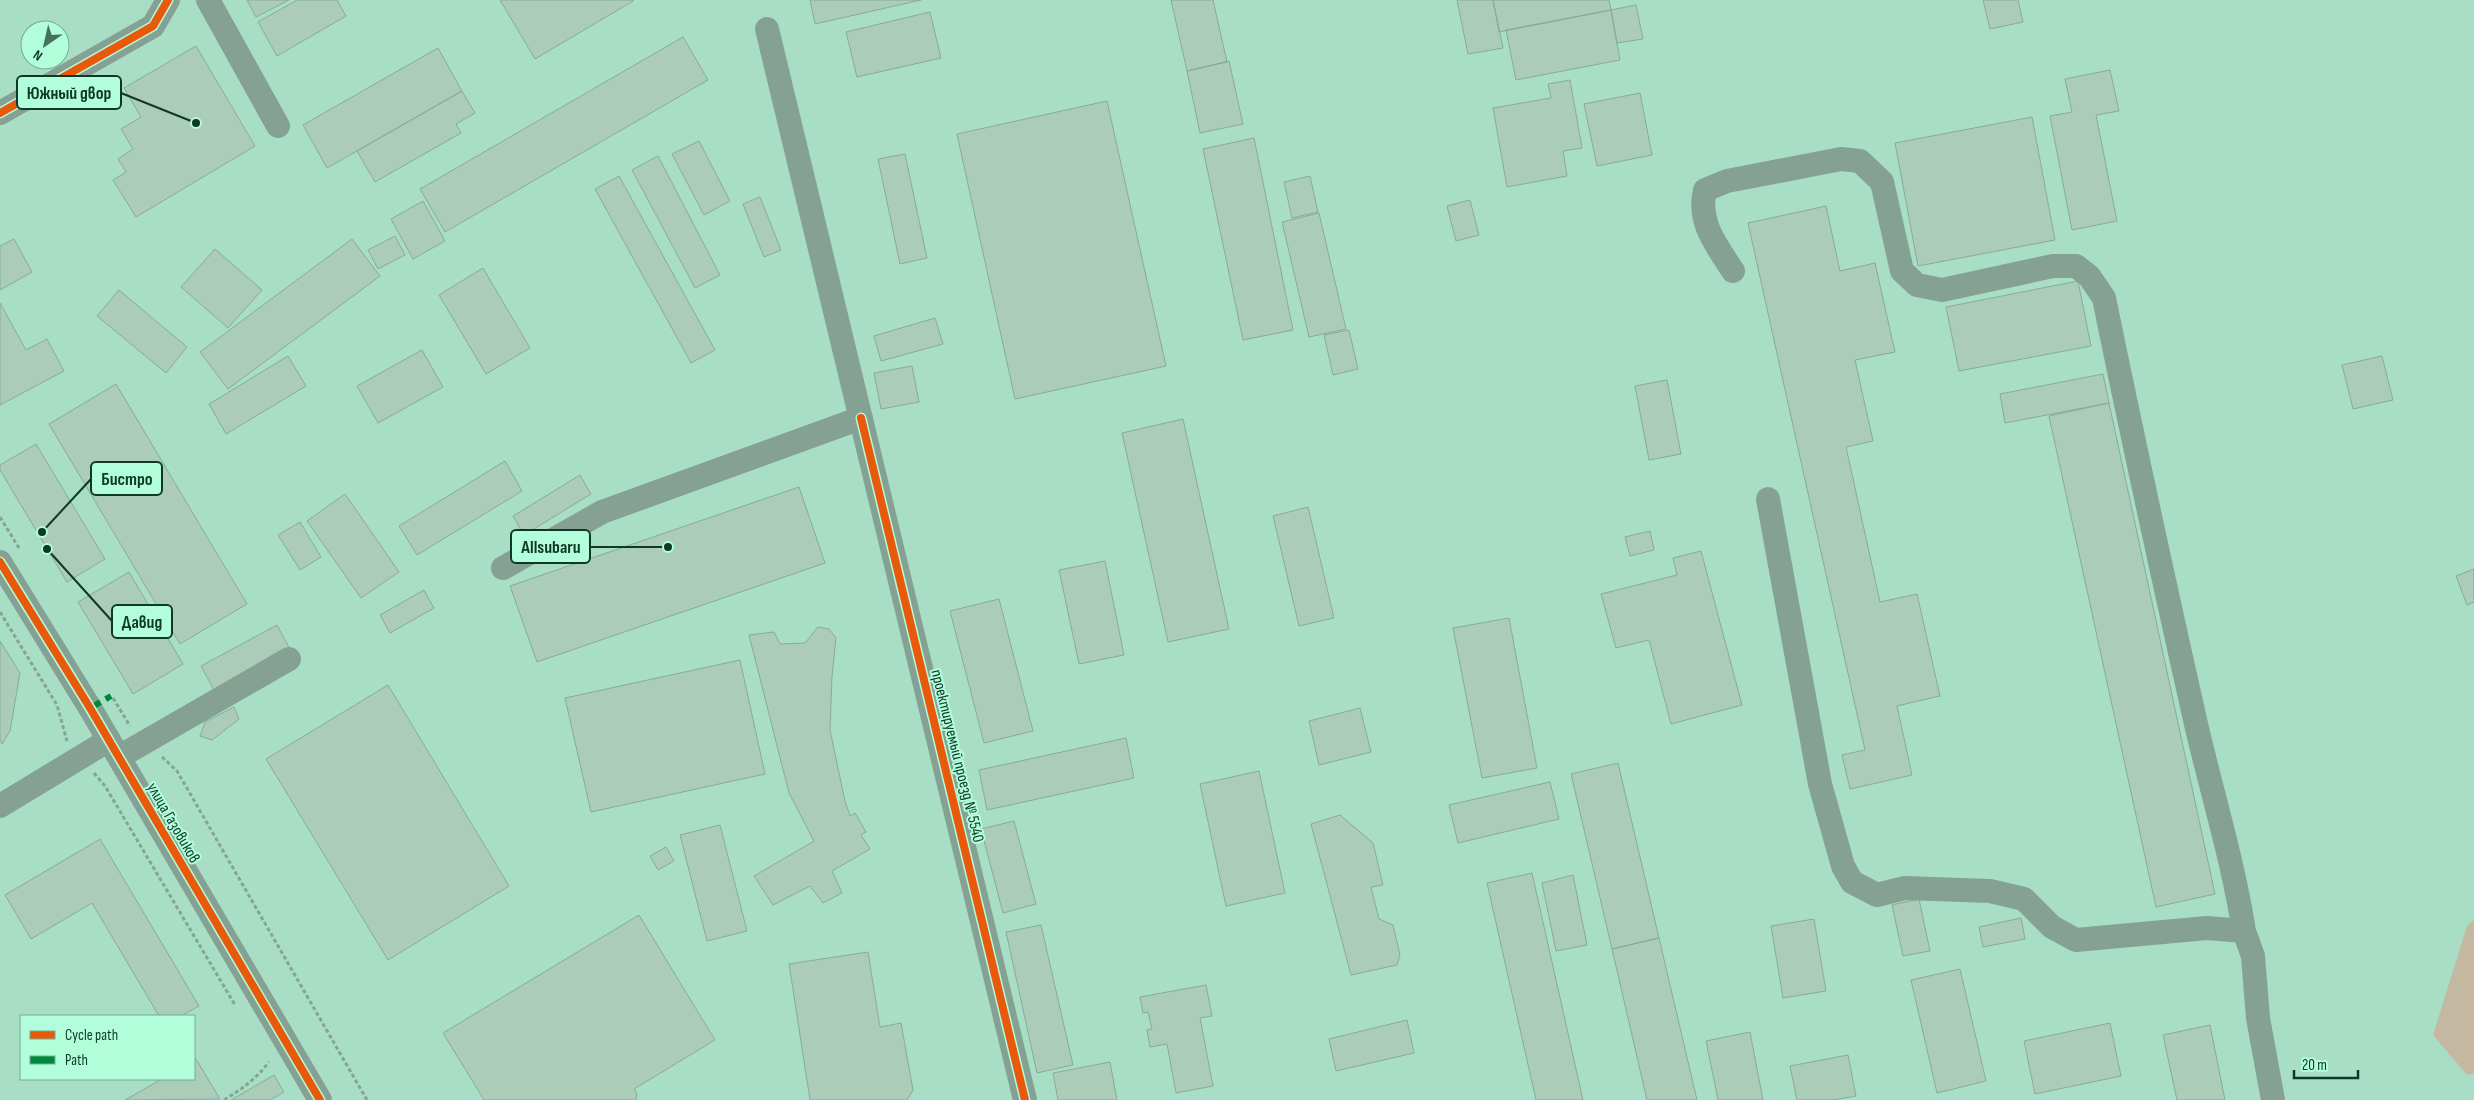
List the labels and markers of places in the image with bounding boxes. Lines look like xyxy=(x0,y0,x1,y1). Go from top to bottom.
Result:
callout: Южный двор xyxy=(17,76,121,109)
callout: Бистро xyxy=(91,462,162,495)
callout: Allsubaru xyxy=(511,530,590,563)
callout: Давид xyxy=(112,605,172,638)

